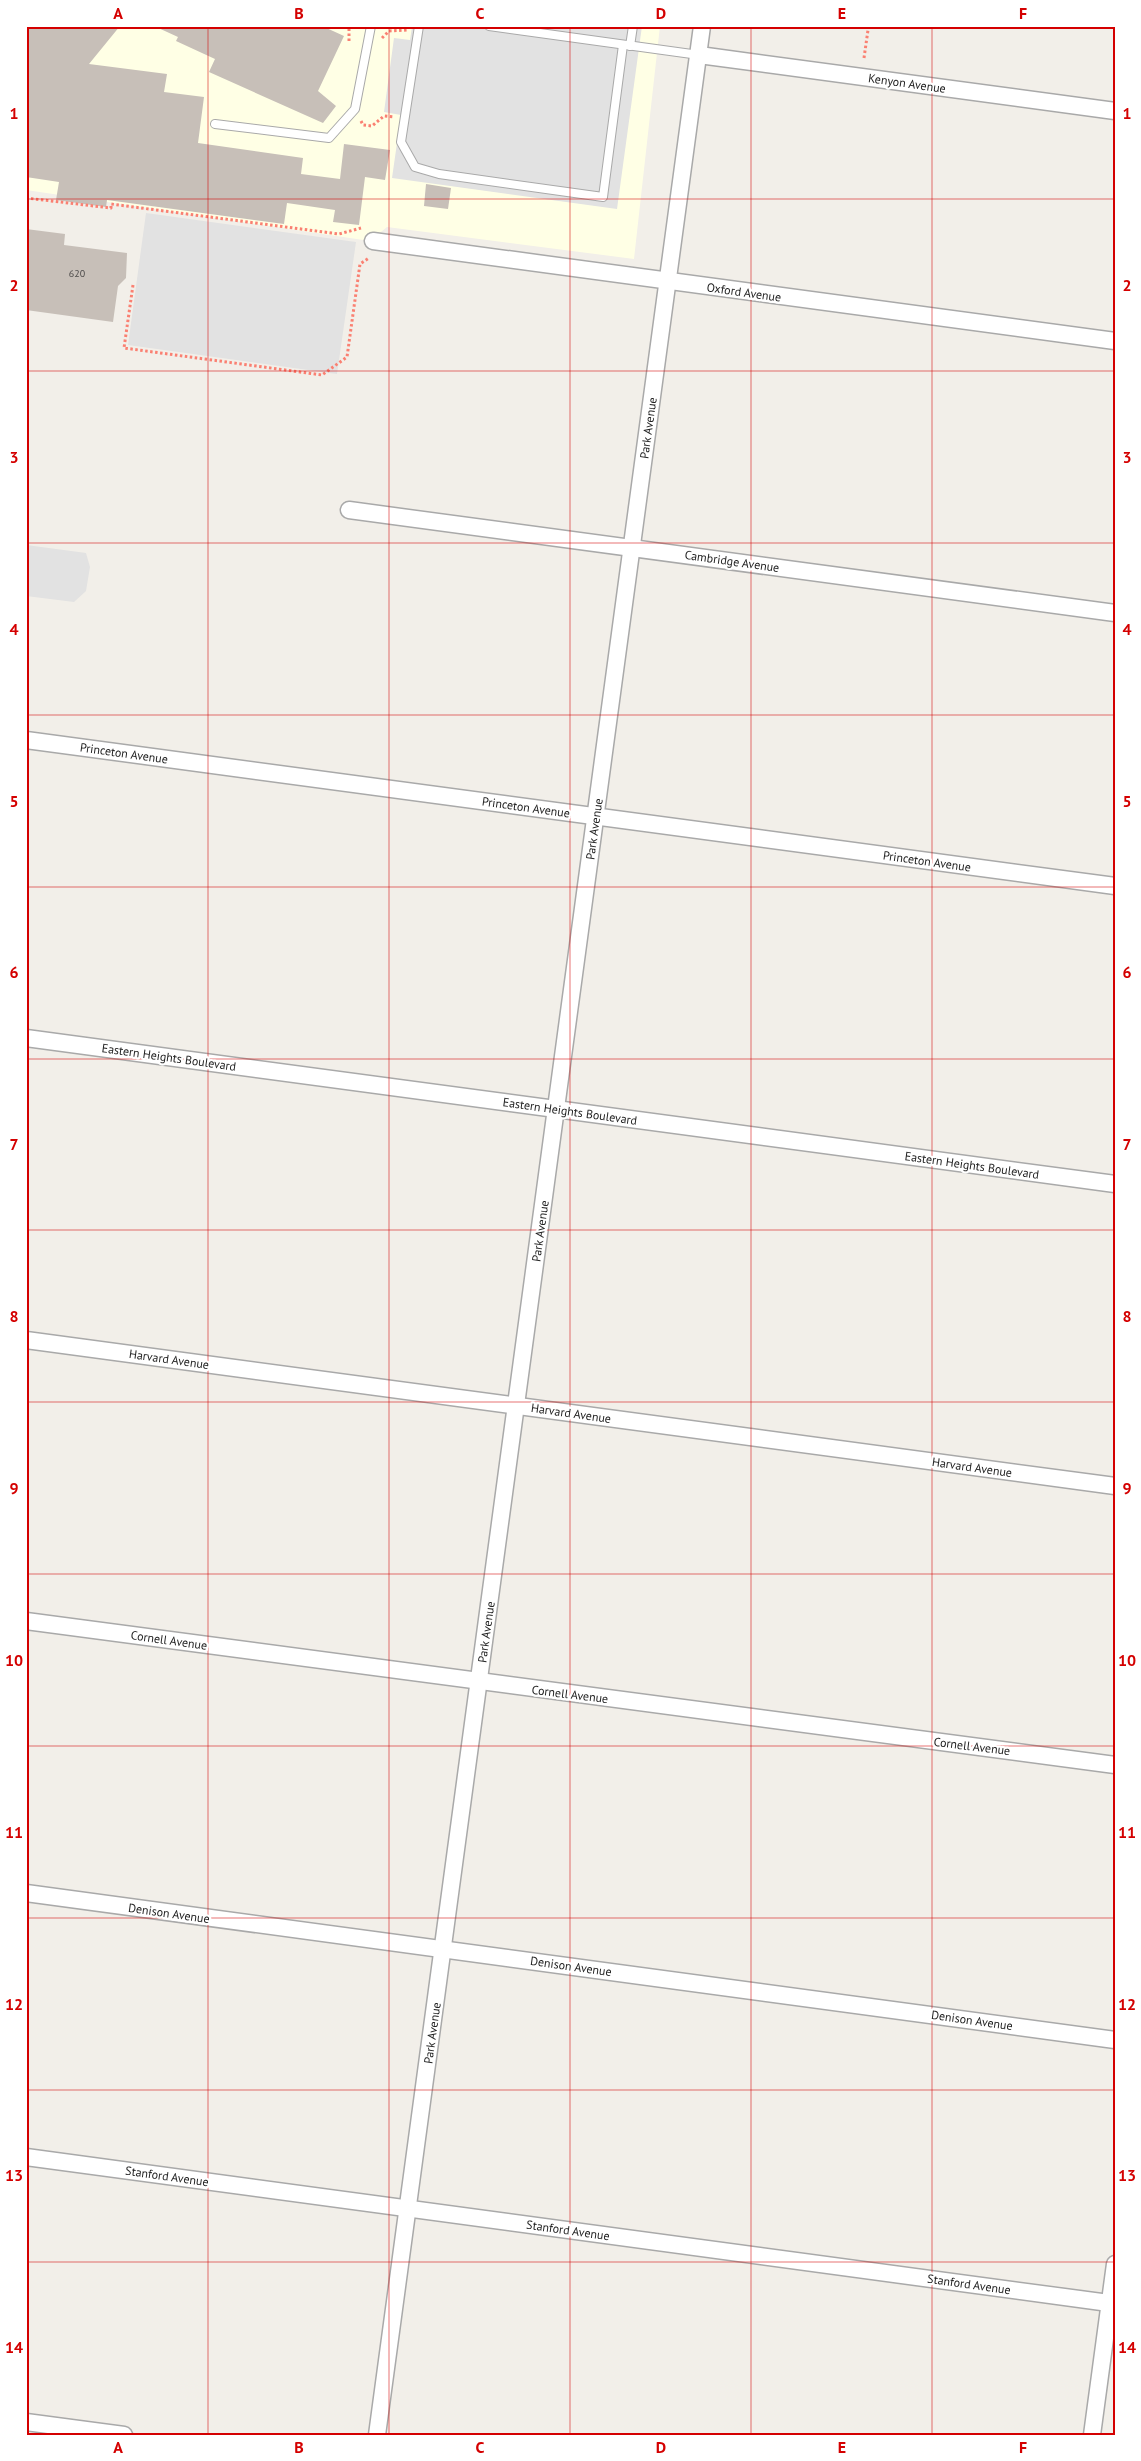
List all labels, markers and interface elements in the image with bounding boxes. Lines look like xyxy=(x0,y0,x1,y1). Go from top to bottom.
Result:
text: A xyxy=(113,3,123,23)
text: B xyxy=(294,3,304,23)
text: C xyxy=(476,3,485,23)
text: D xyxy=(656,3,666,23)
text: E xyxy=(838,3,846,23)
text: F xyxy=(1019,3,1027,23)
street label: Kenyon Avenue xyxy=(867,70,947,96)
text: 1 xyxy=(9,103,19,123)
text: 1 xyxy=(1122,103,1132,123)
house number: 620 xyxy=(69,267,86,280)
text: 2 xyxy=(9,275,19,295)
text: 2 xyxy=(1122,275,1132,295)
street label: Oxford Avenue xyxy=(706,279,782,305)
street label: Park Avenue xyxy=(636,396,660,460)
text: 3 xyxy=(9,447,19,467)
text: 3 xyxy=(1122,447,1132,467)
street label: Cambridge Avenue xyxy=(684,547,780,575)
text: 4 xyxy=(9,619,19,639)
text: 4 xyxy=(1122,619,1132,639)
street label: Princeton Avenue xyxy=(79,739,169,767)
text: 5 xyxy=(9,791,19,811)
text: 5 xyxy=(1122,791,1132,811)
street label: Princeton Avenue xyxy=(481,793,571,821)
street label: Park Avenue xyxy=(582,797,606,861)
street label: Princeton Avenue xyxy=(882,847,972,875)
text: 6 xyxy=(9,962,19,982)
text: 6 xyxy=(1122,962,1132,982)
street label: Eastern Heights Boulevard xyxy=(101,1040,237,1074)
street label: Eastern Heights Boulevard xyxy=(502,1094,638,1128)
text: 7 xyxy=(9,1134,19,1154)
text: 7 xyxy=(1122,1134,1132,1154)
street label: Eastern Heights Boulevard xyxy=(904,1148,1040,1182)
street label: Park Avenue xyxy=(528,1199,552,1263)
text: 8 xyxy=(9,1306,19,1326)
text: 8 xyxy=(1122,1306,1132,1326)
street label: Harvard Avenue xyxy=(128,1346,210,1372)
street label: Harvard Avenue xyxy=(530,1400,612,1426)
street label: Harvard Avenue xyxy=(931,1454,1013,1480)
text: 9 xyxy=(9,1478,19,1498)
text: 9 xyxy=(1122,1478,1132,1498)
street label: Park Avenue xyxy=(474,1600,498,1664)
street label: Cornell Avenue xyxy=(130,1627,208,1653)
text: 10 xyxy=(5,1650,23,1670)
text: 10 xyxy=(1118,1650,1136,1670)
street label: Cornell Avenue xyxy=(531,1682,609,1706)
street label: Cornell Avenue xyxy=(933,1734,1011,1758)
text: 11 xyxy=(5,1822,23,1842)
text: 11 xyxy=(1118,1822,1136,1842)
street label: Denison Avenue xyxy=(127,1900,211,1926)
street label: Denison Avenue xyxy=(529,1953,613,1979)
text: 12 xyxy=(5,1994,23,2014)
text: 12 xyxy=(1118,1994,1136,2014)
street label: Park Avenue xyxy=(420,2001,444,2065)
street label: Denison Avenue xyxy=(930,2007,1014,2033)
street label: Stanford Avenue xyxy=(124,2163,210,2189)
text: 13 xyxy=(5,2165,23,2185)
text: 13 xyxy=(1118,2165,1136,2185)
street label: Stanford Avenue xyxy=(525,2217,611,2243)
street label: Stanford Avenue xyxy=(926,2271,1012,2297)
text: 14 xyxy=(5,2337,23,2357)
text: 14 xyxy=(1118,2337,1136,2357)
text: A xyxy=(113,2437,123,2457)
text: B xyxy=(294,2437,304,2457)
text: C xyxy=(476,2437,485,2457)
text: D xyxy=(656,2437,666,2457)
text: E xyxy=(838,2437,846,2457)
text: F xyxy=(1019,2437,1027,2457)

